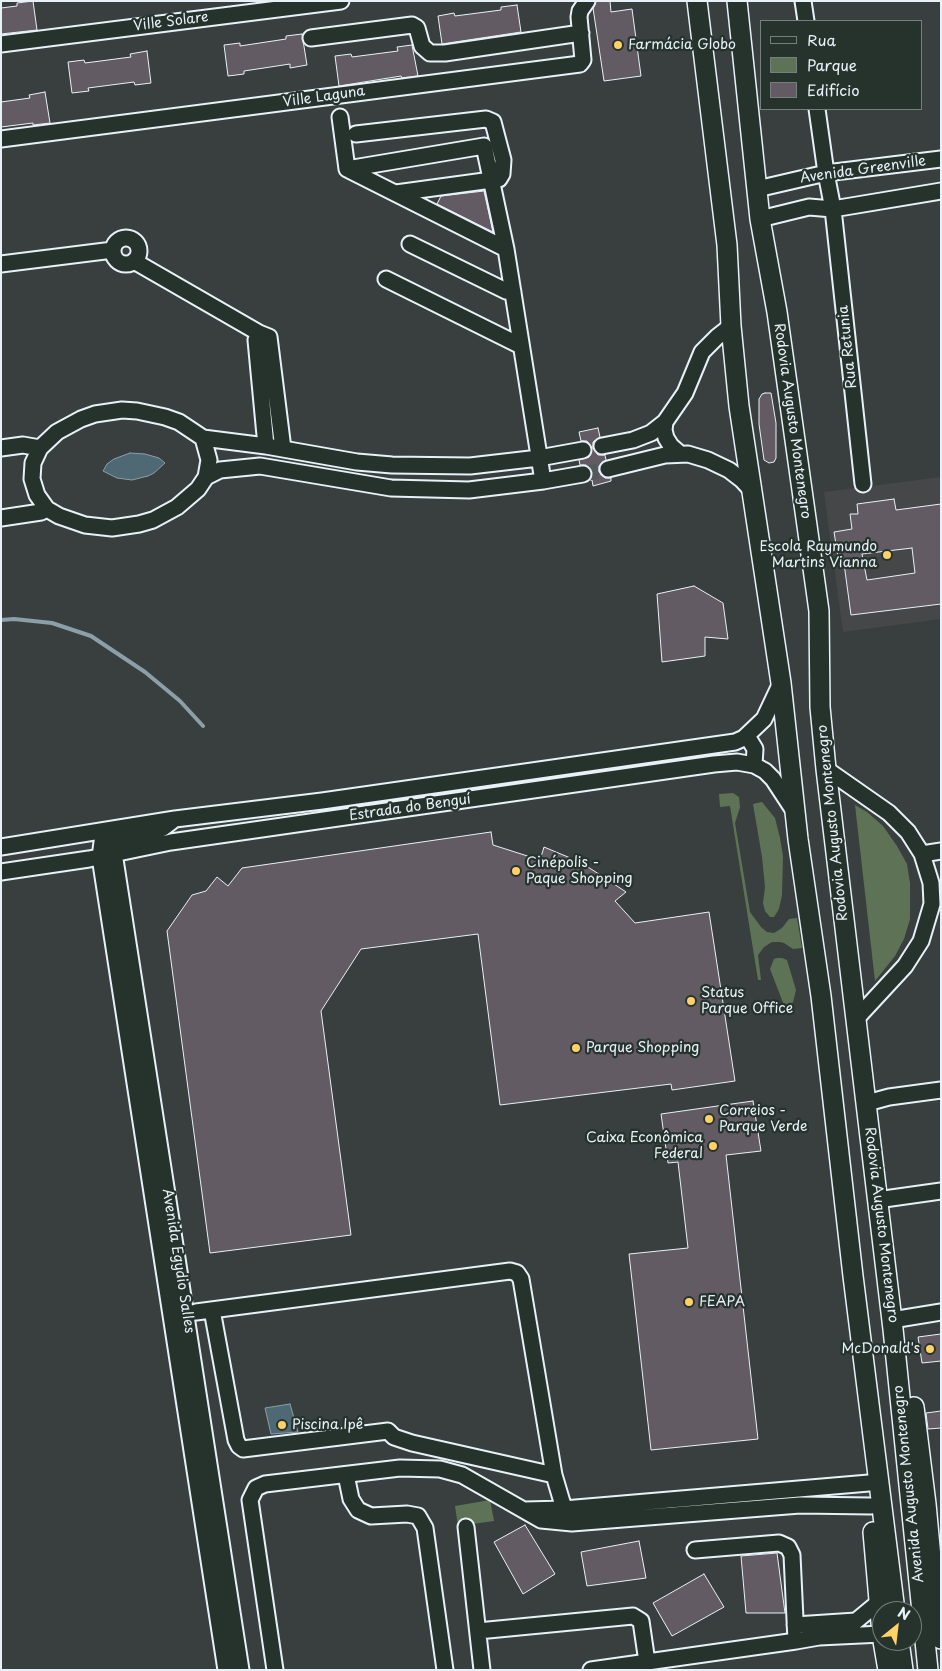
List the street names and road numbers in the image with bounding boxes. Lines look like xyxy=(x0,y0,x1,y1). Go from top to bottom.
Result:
street label: Ville Solare xyxy=(133,9,209,35)
street label: Ville Laguna xyxy=(282,83,366,111)
street label: Avenida Greenville xyxy=(799,153,927,187)
street label: Rua Retunia xyxy=(835,304,861,390)
street label: Rodovia Augusto Montenegro xyxy=(770,322,814,520)
street label: Rodovia Augusto Montenegro xyxy=(814,724,852,922)
street label: Estrada do Benguí xyxy=(348,791,472,825)
street label: Rodovia Augusto Montenegro xyxy=(861,1126,901,1324)
street label: Avenida Egydio Salles xyxy=(158,1188,198,1334)
street label: Avenida Augusto Montenegro xyxy=(890,1385,928,1583)

